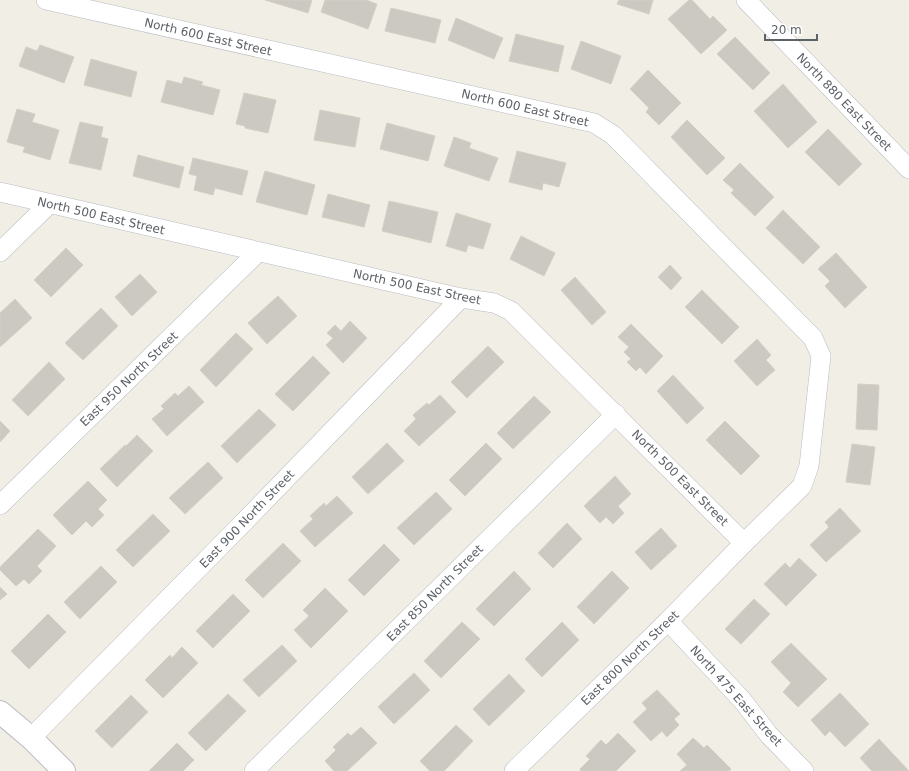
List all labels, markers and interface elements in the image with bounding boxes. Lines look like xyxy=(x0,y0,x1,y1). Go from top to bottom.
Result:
street label: North 600 East Street xyxy=(143,16,273,59)
scale bar xyxy=(765,16,817,42)
text: 20 m xyxy=(771,23,802,37)
street label: North 880 East Street xyxy=(794,50,894,154)
street label: North 600 East Street xyxy=(460,87,590,130)
street label: North 500 East Street xyxy=(36,195,166,238)
street label: North 500 East Street xyxy=(352,267,482,307)
street label: East 950 North Street xyxy=(77,329,181,429)
street label: North 500 East Street xyxy=(629,427,731,529)
street label: East 900 North Street xyxy=(197,467,297,571)
street label: East 850 North Street xyxy=(384,542,486,644)
street label: East 800 North Street xyxy=(578,608,682,708)
street label: North 475 East Street xyxy=(687,643,785,749)

